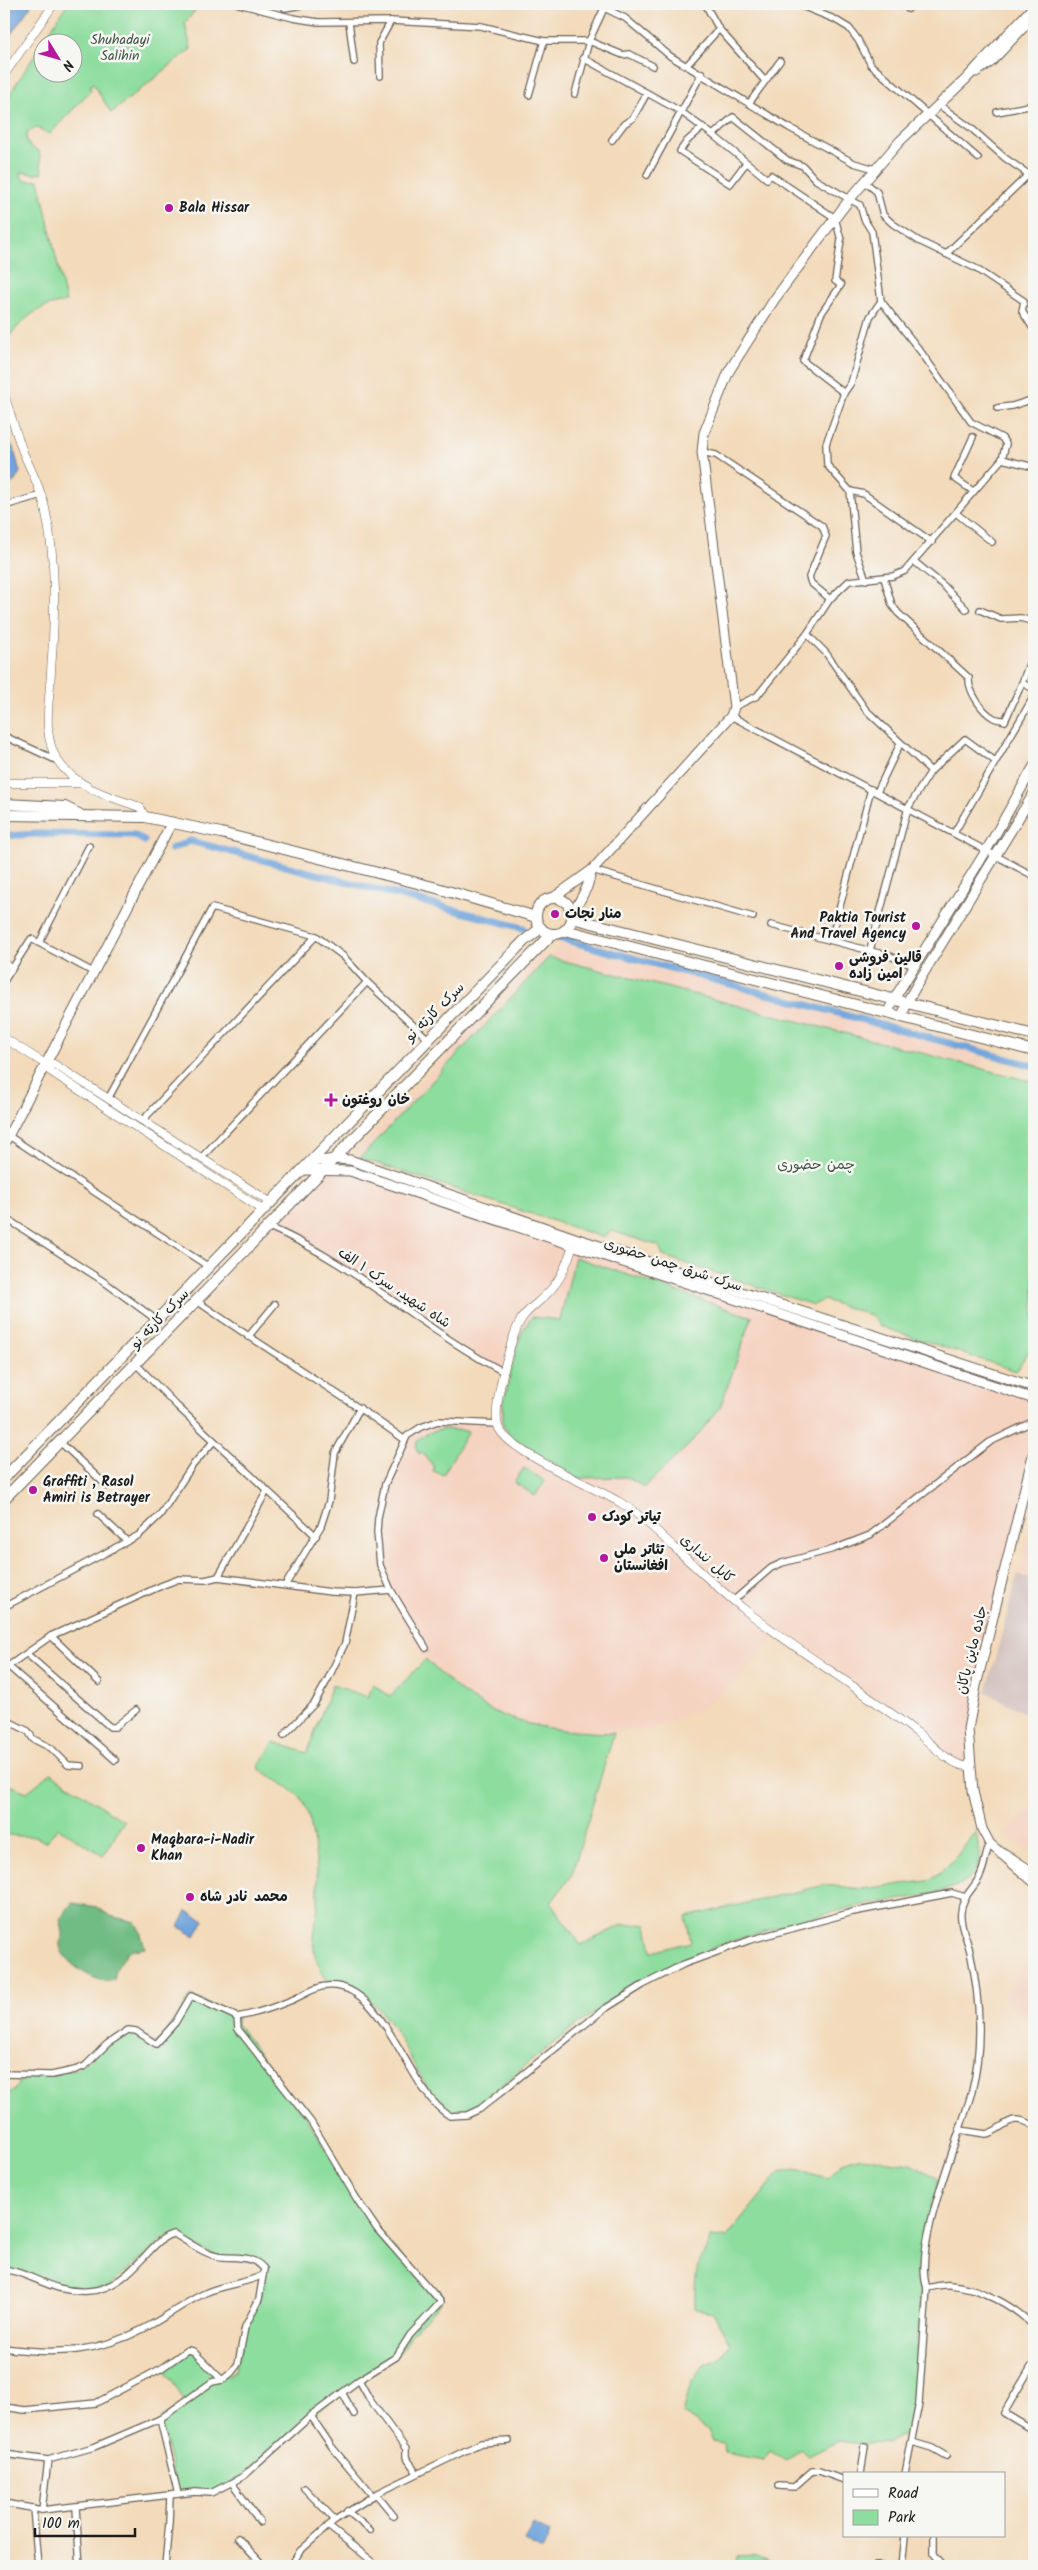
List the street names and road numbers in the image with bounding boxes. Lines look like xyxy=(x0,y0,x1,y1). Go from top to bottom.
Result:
street label: سرک کارته نو xyxy=(399,977,470,1048)
street label: سرک شرق چمن حضوری xyxy=(601,1232,745,1298)
street label: شاه شهید، سرک ۱ الف xyxy=(333,1242,455,1334)
street label: سرک کارته نو xyxy=(125,1284,194,1355)
street label: کابل ننداری xyxy=(675,1529,739,1589)
street label: جاده ماین پاکان xyxy=(950,1603,994,1697)

